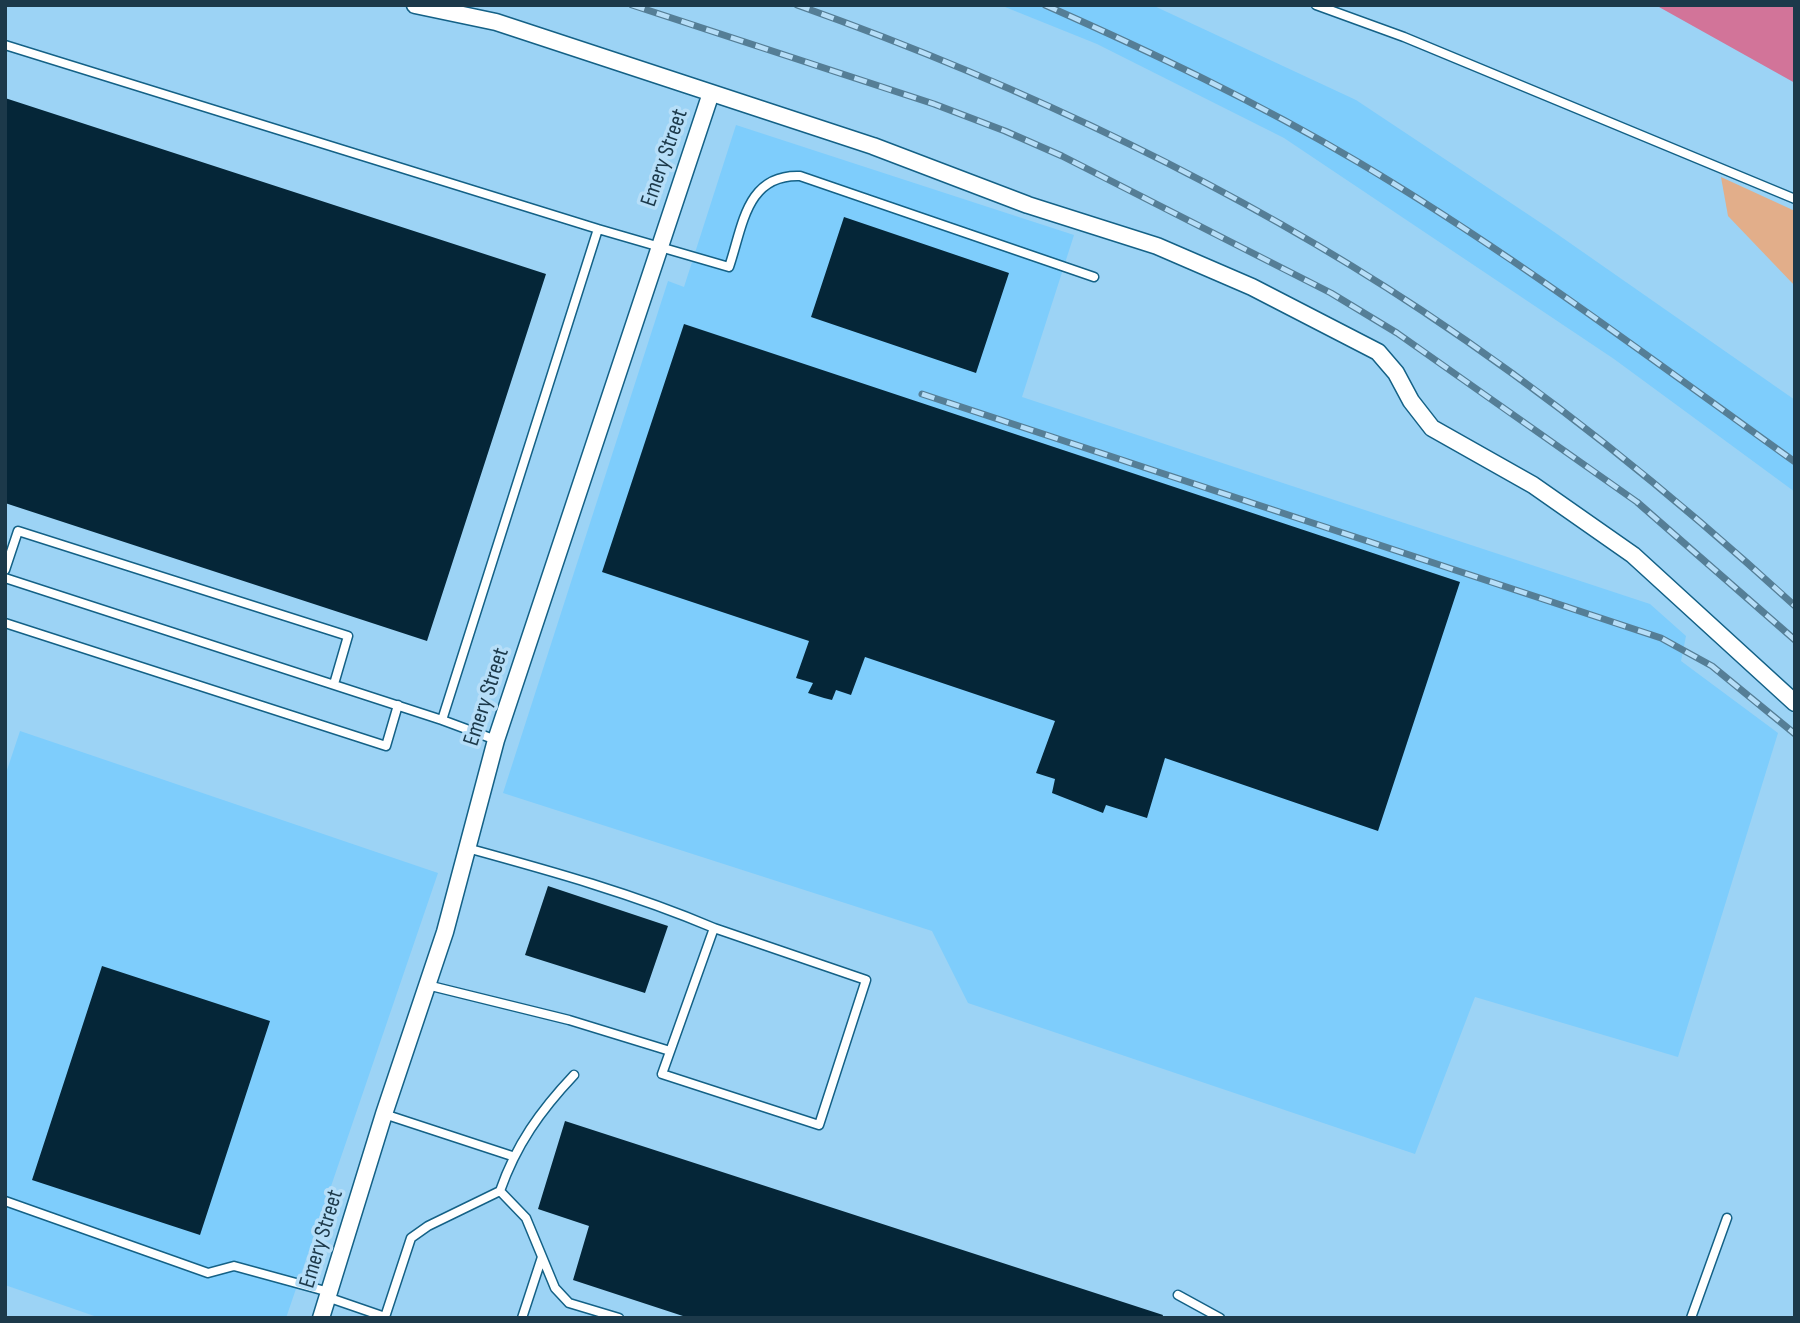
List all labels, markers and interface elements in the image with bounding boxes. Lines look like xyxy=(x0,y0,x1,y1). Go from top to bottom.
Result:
street label: Emery Street xyxy=(635,106,695,210)
street label: Emery Street xyxy=(458,645,516,749)
street label: Emery Street xyxy=(294,1187,350,1291)

